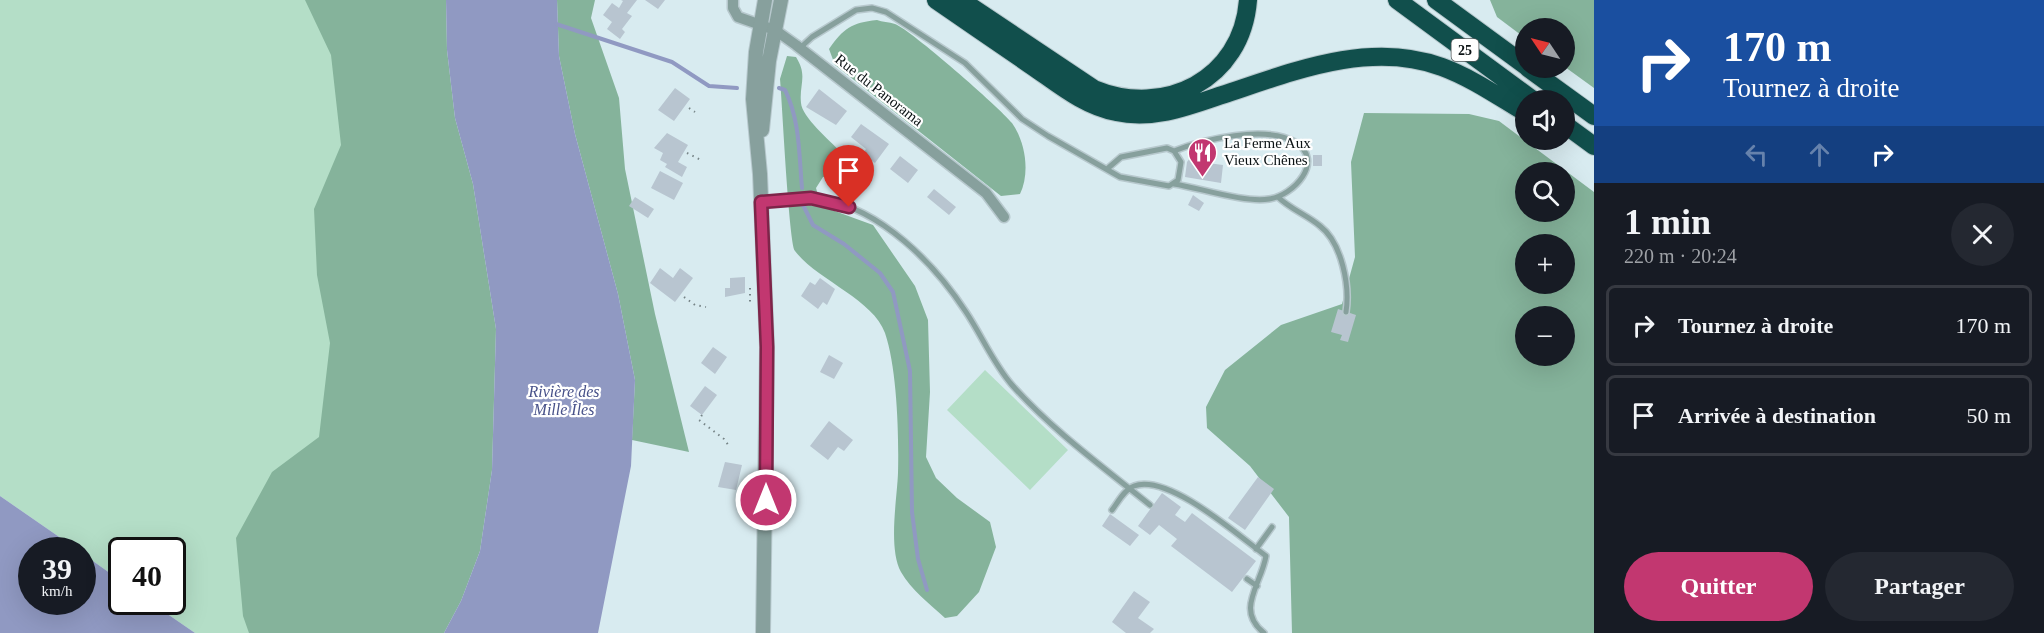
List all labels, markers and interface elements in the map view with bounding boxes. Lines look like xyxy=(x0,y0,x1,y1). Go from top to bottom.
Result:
north arrow xyxy=(1515,18,1575,78)
map controls xyxy=(1515,18,1575,366)
icon: right xyxy=(1624,24,1702,102)
text: 170 m xyxy=(1723,24,1832,70)
road number: 25 xyxy=(1452,39,1478,61)
street label: Rue du Panorama xyxy=(832,51,926,129)
text: Tournez à droite xyxy=(1723,73,1900,103)
button: sound xyxy=(1515,90,1575,150)
place label: La Ferme Aux Vieux Chênes xyxy=(1224,135,1311,168)
restaurant icon: La Ferme Aux Vieux Chênes xyxy=(1187,136,1219,178)
icon: left xyxy=(1740,138,1773,171)
icon: ahead xyxy=(1803,138,1836,171)
icon: right xyxy=(1866,138,1899,171)
pin xyxy=(823,145,874,207)
icon: arrive xyxy=(832,154,865,187)
button: search xyxy=(1515,162,1575,222)
text: 1 min xyxy=(1624,202,1711,242)
button: close xyxy=(1951,203,2014,266)
button: + xyxy=(1515,234,1575,294)
text: 220 m · 20:24 xyxy=(1624,245,1737,267)
button: − xyxy=(1515,306,1575,366)
icon: right xyxy=(1627,309,1660,342)
text: Tournez à droite xyxy=(1678,313,1833,338)
text: 170 m xyxy=(1955,313,2011,338)
water label: Rivière des Mille Îles xyxy=(528,383,599,418)
icon: arrive xyxy=(1627,399,1660,432)
text: Arrivée à destination xyxy=(1678,403,1876,428)
text: 50 m xyxy=(1966,403,2011,428)
position arrow xyxy=(734,468,798,532)
speed limit sign: 40 xyxy=(108,537,186,615)
text: 39 xyxy=(42,552,72,585)
button: Quitter xyxy=(1624,552,1813,621)
button: Partager xyxy=(1825,552,2014,621)
text: km/h xyxy=(42,583,72,599)

